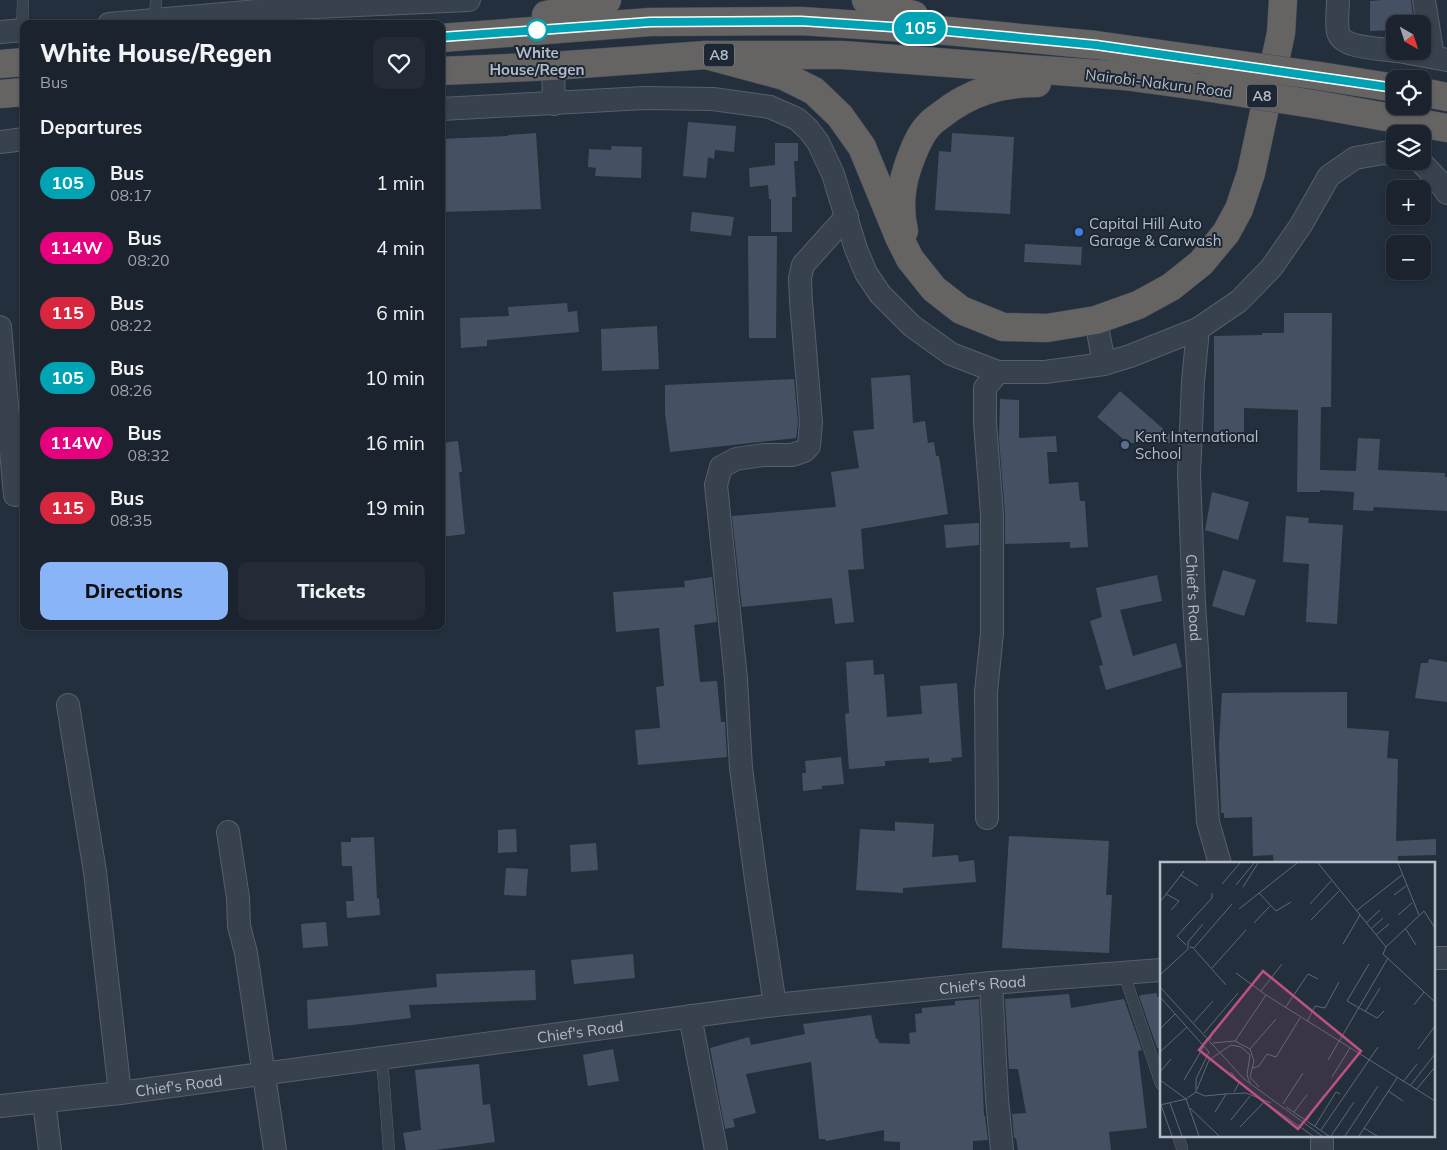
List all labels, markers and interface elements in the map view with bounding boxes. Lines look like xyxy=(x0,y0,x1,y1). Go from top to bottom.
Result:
line badge: 105 xyxy=(891,12,949,44)
north arrow xyxy=(1386,15,1431,60)
map controls xyxy=(1386,15,1431,280)
text: 105 xyxy=(904,16,936,39)
marker: White House/Regen xyxy=(526,19,548,41)
button: heart xyxy=(373,37,425,89)
text: White House/Regen xyxy=(40,38,272,68)
place label: White House/Regen xyxy=(489,43,585,79)
road number: A8 xyxy=(704,44,734,66)
street label: Nairobi-Nakuru Road xyxy=(1084,65,1234,101)
button: locate xyxy=(1386,70,1431,115)
text: Bus xyxy=(40,72,68,92)
road number: A8 xyxy=(1247,84,1277,108)
text: Departures xyxy=(40,115,142,139)
button: layers xyxy=(1386,125,1431,170)
text: Bus xyxy=(110,161,144,185)
text: 105 xyxy=(51,171,84,194)
text: 1 min xyxy=(376,171,425,195)
button: + xyxy=(1386,180,1431,225)
text: 08:17 xyxy=(110,185,152,205)
place label: Capital Hill Auto Garage & Carwash xyxy=(1089,214,1221,250)
text: Bus xyxy=(128,226,162,250)
marker: Capital Hill Auto Garage & Carwash xyxy=(1073,226,1085,238)
button: − xyxy=(1386,235,1431,280)
text: 114W xyxy=(50,236,103,259)
text: 4 min xyxy=(376,236,425,260)
text: 08:20 xyxy=(128,250,170,270)
text: Bus xyxy=(110,291,144,315)
text: 115 xyxy=(51,301,84,324)
text: 6 min xyxy=(376,301,425,325)
text: 08:22 xyxy=(110,315,152,335)
text: Bus xyxy=(110,356,144,380)
text: 105 xyxy=(51,366,84,389)
text: 10 min xyxy=(365,366,425,390)
text: 08:26 xyxy=(110,380,152,400)
text: Bus xyxy=(128,421,162,445)
place label: Kent International School xyxy=(1135,427,1258,463)
text: 114W xyxy=(50,431,103,454)
text: 16 min xyxy=(365,431,425,455)
marker: Kent International School xyxy=(1119,439,1131,451)
text: 08:32 xyxy=(128,445,170,465)
text: Bus xyxy=(110,486,144,510)
text: 115 xyxy=(51,496,84,519)
text: 19 min xyxy=(365,496,425,520)
text: 08:35 xyxy=(110,510,152,530)
street label: Chief's Road xyxy=(1183,554,1206,642)
button: Directions xyxy=(40,562,228,620)
button: Tickets xyxy=(238,562,425,620)
inset map xyxy=(1160,862,1434,1138)
street label: Chief's Road xyxy=(938,971,1027,998)
street label: Chief's Road xyxy=(536,1016,625,1046)
street label: Chief's Road xyxy=(134,1070,223,1100)

